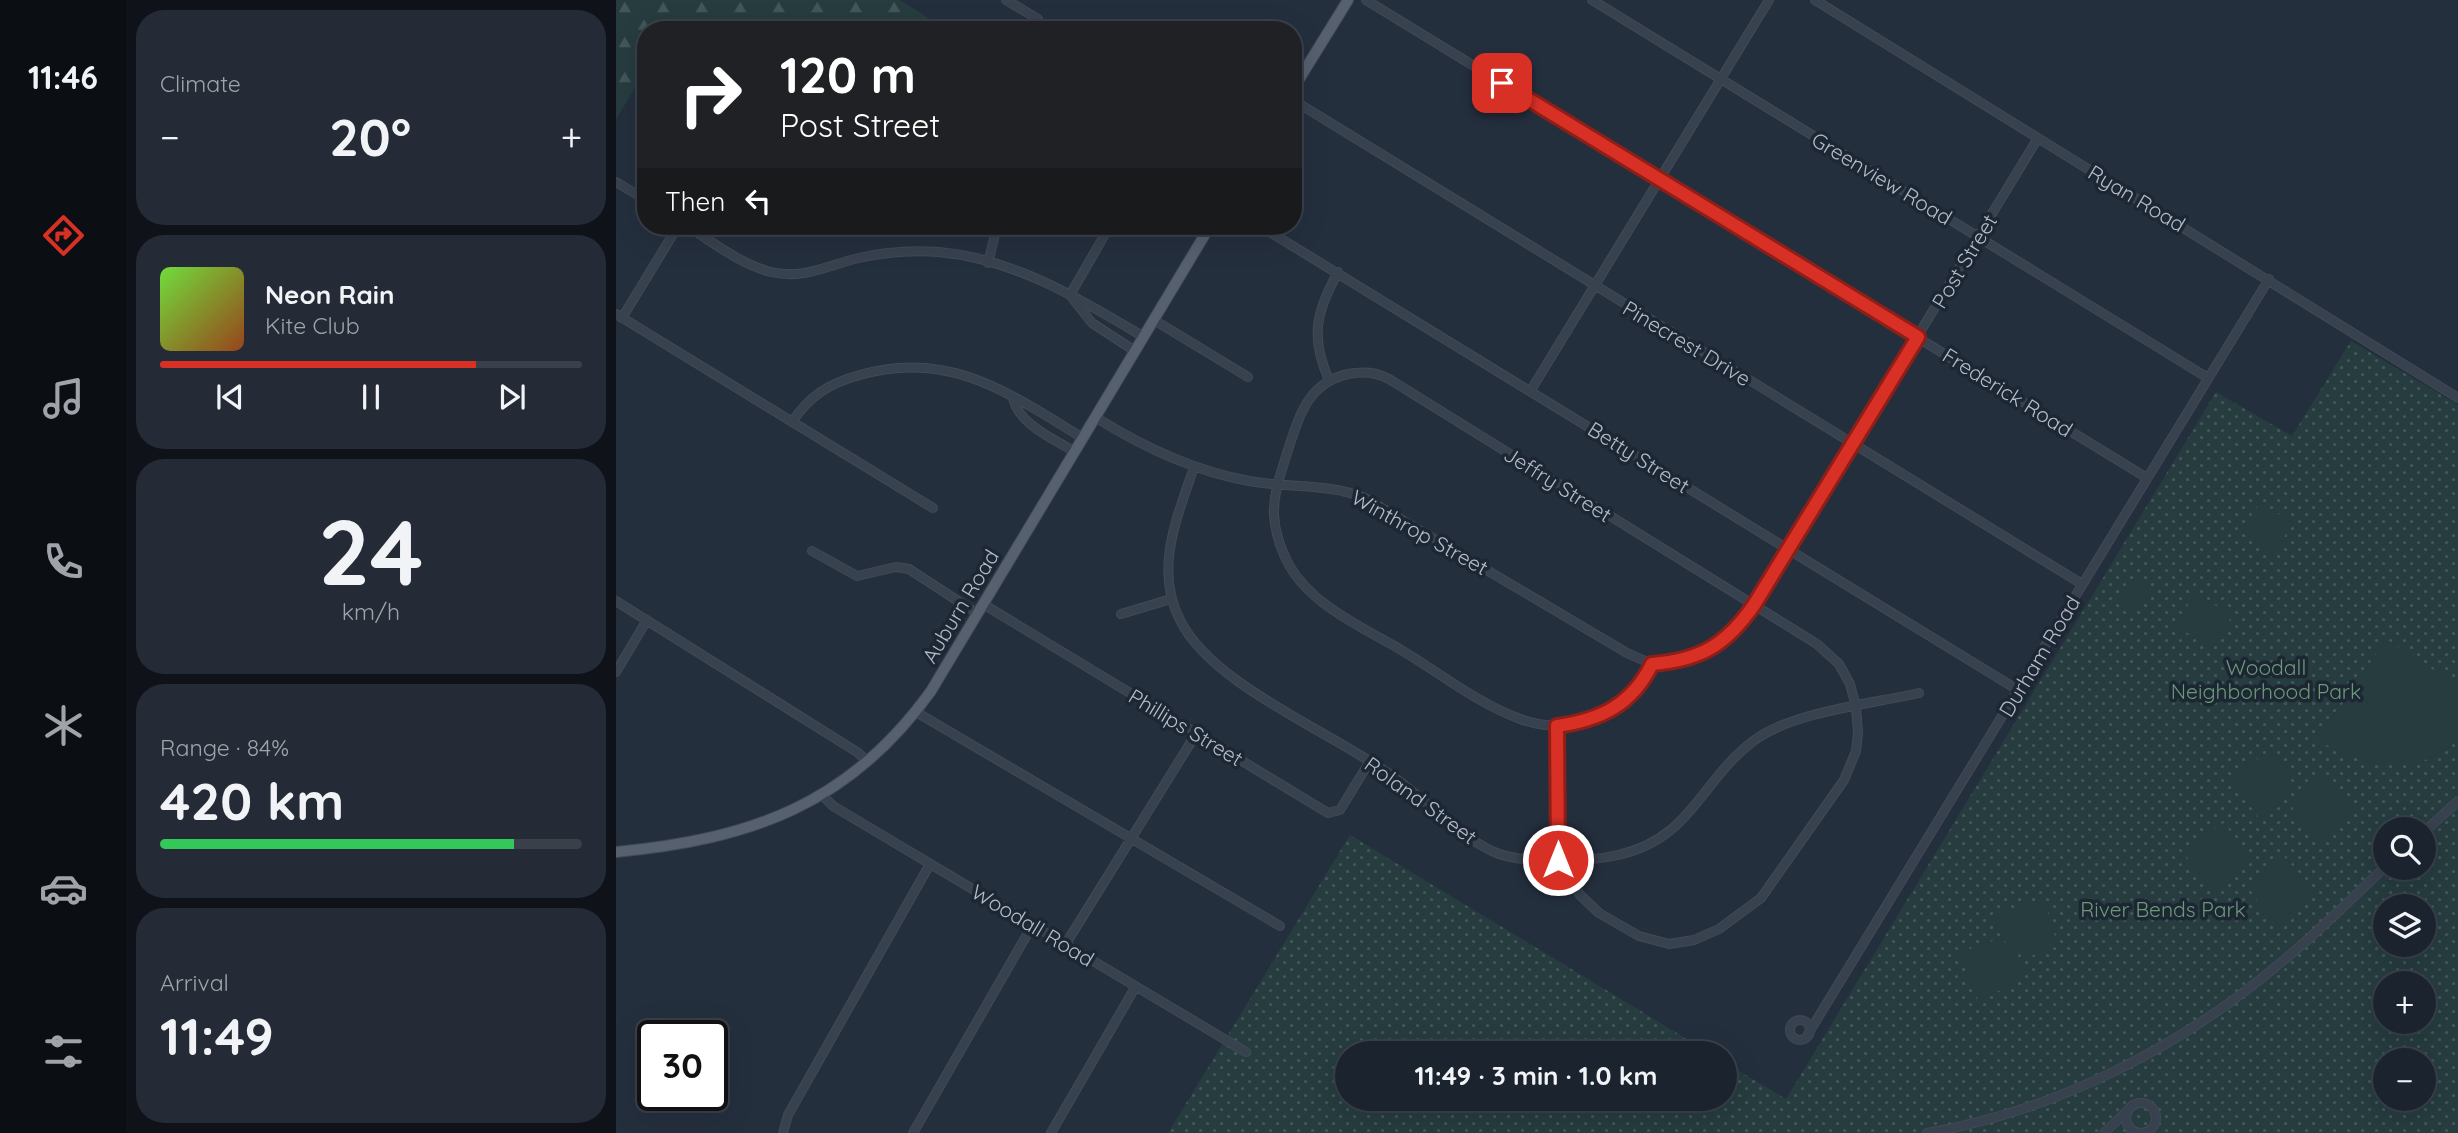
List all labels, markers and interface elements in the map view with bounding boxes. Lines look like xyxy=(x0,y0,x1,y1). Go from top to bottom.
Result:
text: 120 m xyxy=(780,44,916,105)
icon: right xyxy=(665,49,756,140)
pin xyxy=(1472,53,1532,113)
text: 11:46 xyxy=(28,57,98,97)
icon: arrive xyxy=(1483,64,1521,102)
text: Climate xyxy=(160,69,241,98)
text: 20° xyxy=(329,104,411,169)
text: Post Street xyxy=(780,105,940,145)
text: − xyxy=(160,113,180,161)
text: + xyxy=(561,113,582,161)
street label: Greenview Road xyxy=(1807,126,1957,230)
street label: Ryan Road xyxy=(2084,159,2190,237)
icon: left xyxy=(739,182,777,220)
text: Then xyxy=(665,185,725,218)
street label: Post Street xyxy=(1926,209,2002,313)
icon: directions xyxy=(39,211,88,260)
text: Neon Rain xyxy=(265,278,394,311)
street label: Pinecrest Drive xyxy=(1618,295,1756,391)
text: Kite Club xyxy=(265,311,360,340)
street label: Frederick Road xyxy=(1938,342,2078,442)
icon: music xyxy=(39,374,88,423)
icon: previous xyxy=(211,378,249,416)
icon: pause xyxy=(352,378,390,416)
icon: next xyxy=(493,378,531,416)
street label: Betty Street xyxy=(1583,416,1695,498)
street label: Jeffry Street xyxy=(1499,441,1617,527)
street label: Winthrop Street xyxy=(1347,484,1493,580)
text: 24 xyxy=(318,494,424,608)
icon: phone xyxy=(39,537,88,586)
street label: Auburn Road xyxy=(916,544,1004,668)
street label: Durham Road xyxy=(1993,591,2085,721)
text: km/h xyxy=(342,597,400,626)
park label: Woodall Neighborhood Park xyxy=(2171,654,2361,704)
street label: Phillips Street xyxy=(1124,683,1248,771)
icon: climate xyxy=(39,701,88,750)
text: Range · 84% xyxy=(160,733,289,762)
street label: Roland Street xyxy=(1360,751,1482,849)
text: 420 km xyxy=(160,768,344,833)
map controls xyxy=(2373,817,2436,1111)
button: search xyxy=(2373,817,2436,880)
position arrow xyxy=(1521,823,1595,897)
icon: car xyxy=(39,864,88,913)
street label: Woodall Road xyxy=(967,878,1099,972)
button: layers xyxy=(2373,894,2436,957)
park label: River Bends Park xyxy=(2080,896,2246,922)
text: Arrival xyxy=(160,968,229,997)
button: + xyxy=(2373,971,2436,1034)
text: 11:49 xyxy=(160,1003,274,1068)
speed limit sign: 30 xyxy=(637,1020,728,1111)
icon: filters xyxy=(39,1027,88,1076)
button: − xyxy=(2373,1048,2436,1111)
text: 11:49 · 3 min · 1.0 km xyxy=(1415,1059,1657,1092)

